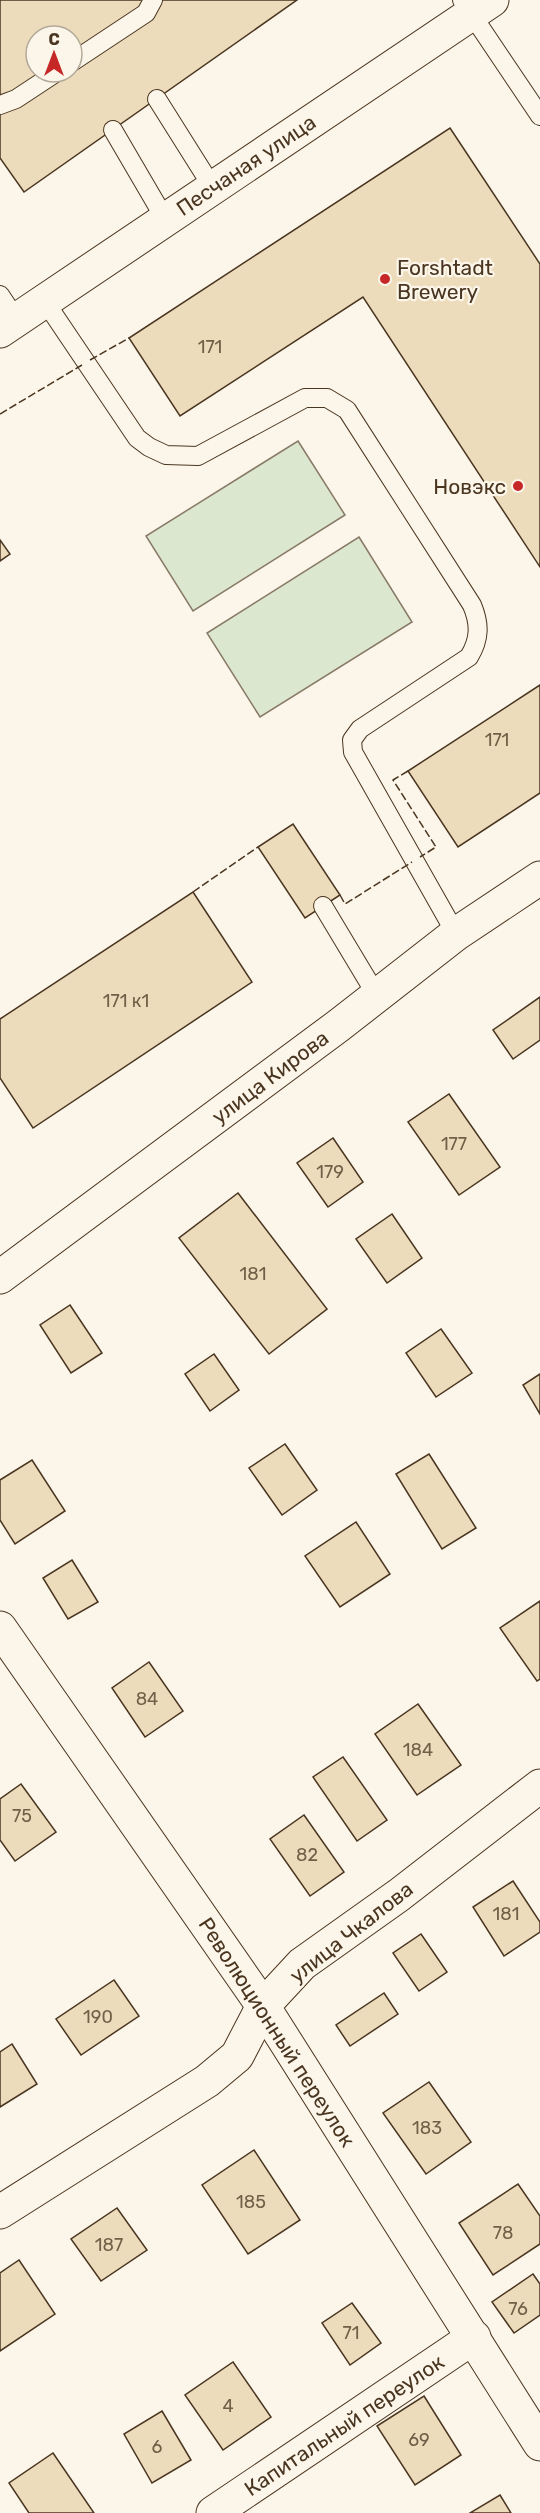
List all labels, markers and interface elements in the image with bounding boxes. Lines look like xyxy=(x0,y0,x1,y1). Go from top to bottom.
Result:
north arrow xyxy=(24,24,84,84)
text: С xyxy=(48,30,60,49)
street label: Песчаная улица xyxy=(172,109,320,221)
place label: Forshtadt Brewery xyxy=(397,255,493,304)
marker: Forshtadt Brewery xyxy=(378,272,392,286)
house number: 171 xyxy=(198,336,222,358)
place label: Новэкс xyxy=(433,474,506,499)
marker: Новэкс xyxy=(511,479,525,493)
house number: 171 xyxy=(485,729,509,751)
house number: 171 к1 xyxy=(103,990,149,1012)
street label: улица Кирова xyxy=(207,1025,333,1129)
house number: 177 xyxy=(441,1133,467,1155)
house number: 179 xyxy=(316,1161,344,1183)
house number: 181 xyxy=(240,1263,266,1285)
house number: 84 xyxy=(136,1688,158,1710)
house number: 184 xyxy=(403,1739,433,1761)
house number: 75 xyxy=(12,1805,32,1827)
house number: 82 xyxy=(296,1844,318,1866)
street label: улица Чкалова xyxy=(284,1876,418,1988)
house number: 181 xyxy=(493,1903,519,1925)
street label: Революционный переулок xyxy=(193,1913,361,2151)
house number: 190 xyxy=(83,2006,113,2028)
house number: 183 xyxy=(412,2117,442,2139)
house number: 185 xyxy=(236,2191,266,2213)
house number: 78 xyxy=(493,2222,513,2244)
house number: 187 xyxy=(95,2234,123,2256)
house number: 76 xyxy=(508,2298,528,2320)
house number: 71 xyxy=(343,2322,359,2344)
street label: Капитальный переулок xyxy=(239,2349,449,2501)
house number: 4 xyxy=(222,2395,234,2417)
house number: 69 xyxy=(408,2429,430,2451)
house number: 6 xyxy=(152,2436,163,2458)

